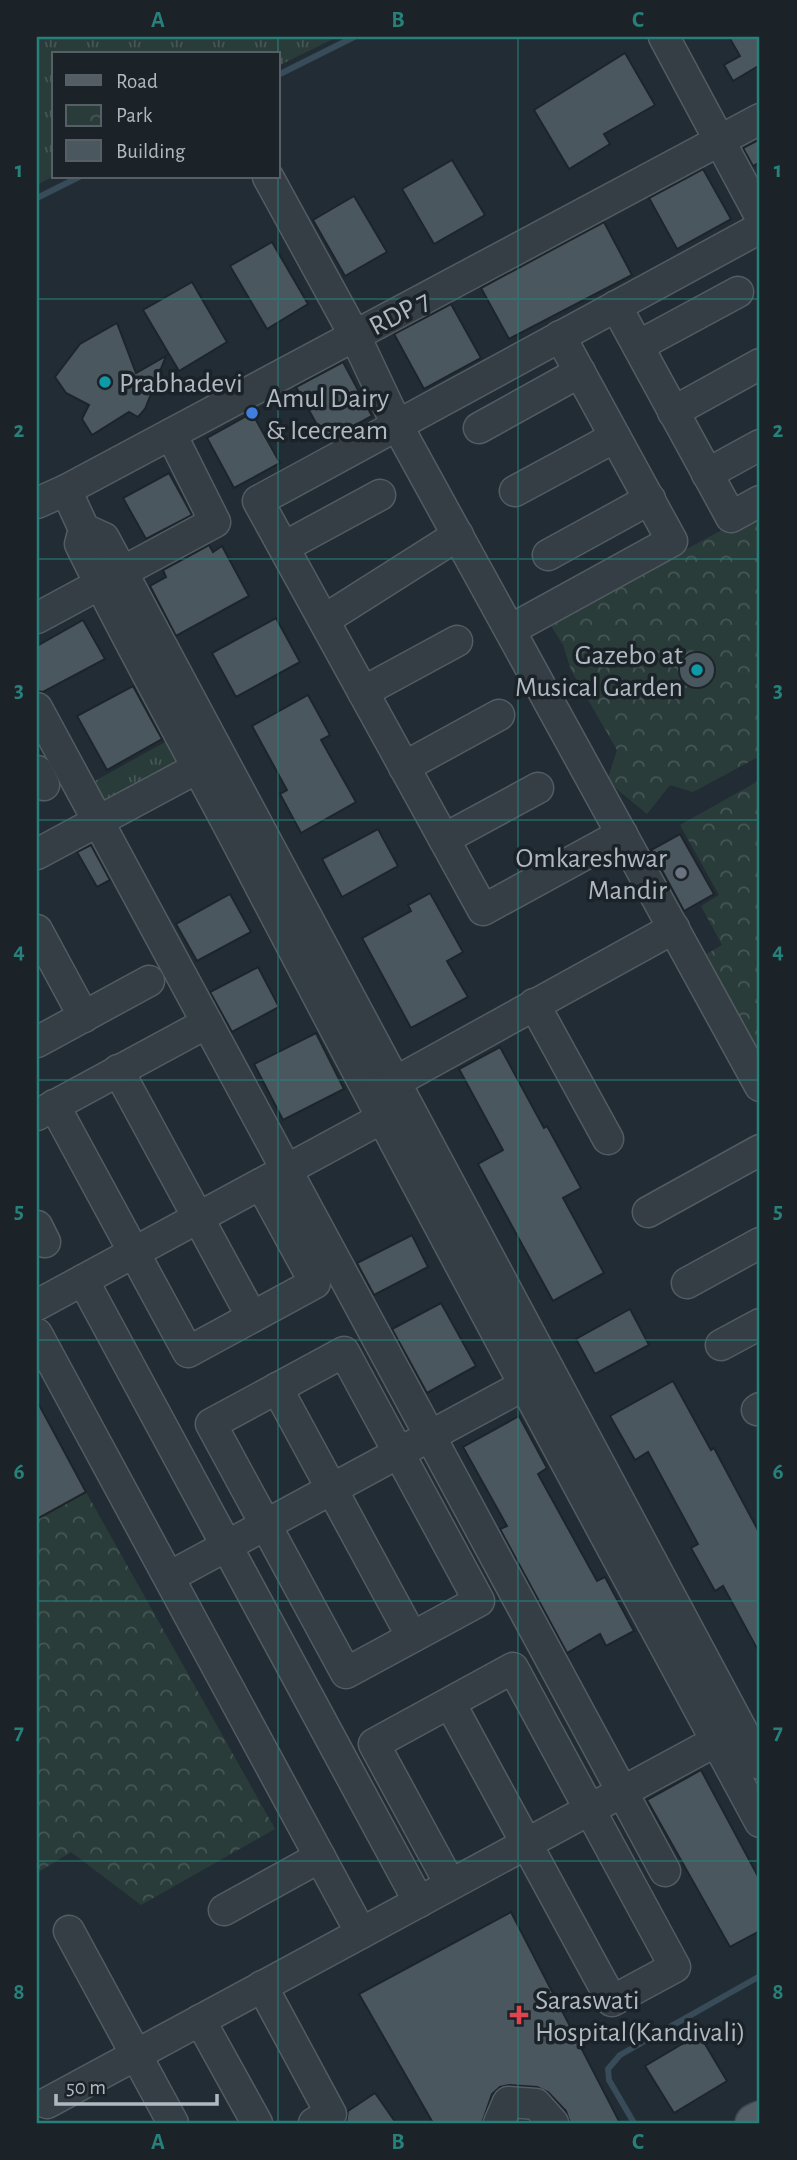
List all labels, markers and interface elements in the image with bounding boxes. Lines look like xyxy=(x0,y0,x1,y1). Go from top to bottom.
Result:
text: A xyxy=(151,9,165,32)
text: B xyxy=(391,9,405,32)
text: C xyxy=(632,9,644,32)
legend xyxy=(52,52,280,178)
text: Road xyxy=(116,71,158,92)
text: Park xyxy=(116,105,153,126)
text: Building xyxy=(116,141,186,162)
text: 1 xyxy=(15,159,23,182)
text: 1 xyxy=(774,159,782,182)
street label: RDP 7 xyxy=(365,286,435,341)
place label: Prabhadevi xyxy=(119,370,243,398)
marker: Prabhadevi xyxy=(97,374,113,390)
place label: Amul Dairy & Icecream xyxy=(266,385,389,445)
marker: Amul Dairy & Icecream xyxy=(244,405,260,421)
text: 2 xyxy=(14,419,25,442)
text: 2 xyxy=(773,419,784,442)
place label: Gazebo at Musical Garden xyxy=(515,642,683,702)
marker: Gazebo at Musical Garden xyxy=(689,662,705,678)
text: 3 xyxy=(14,679,24,702)
text: 3 xyxy=(773,679,783,702)
place label: Omkareshwar Mandir xyxy=(516,845,667,905)
marker: Omkareshwar Mandir xyxy=(673,865,689,881)
text: 4 xyxy=(13,940,25,963)
text: 4 xyxy=(772,940,784,963)
text: 5 xyxy=(14,1200,24,1223)
text: 5 xyxy=(773,1200,783,1223)
text: 6 xyxy=(13,1461,25,1484)
text: 6 xyxy=(772,1461,784,1484)
text: 7 xyxy=(14,1721,24,1744)
text: 7 xyxy=(773,1721,783,1744)
text: 8 xyxy=(13,1981,25,2004)
text: 8 xyxy=(772,1981,784,2004)
place label: Saraswati Hospital(Kandivali) xyxy=(535,1987,746,2047)
marker: Saraswati Hospital(Kandivali) xyxy=(509,2005,529,2025)
scale bar xyxy=(56,2062,217,2106)
text: 50 m xyxy=(66,2077,106,2098)
text: A xyxy=(151,2131,165,2154)
text: B xyxy=(391,2131,405,2154)
text: C xyxy=(632,2131,644,2154)

